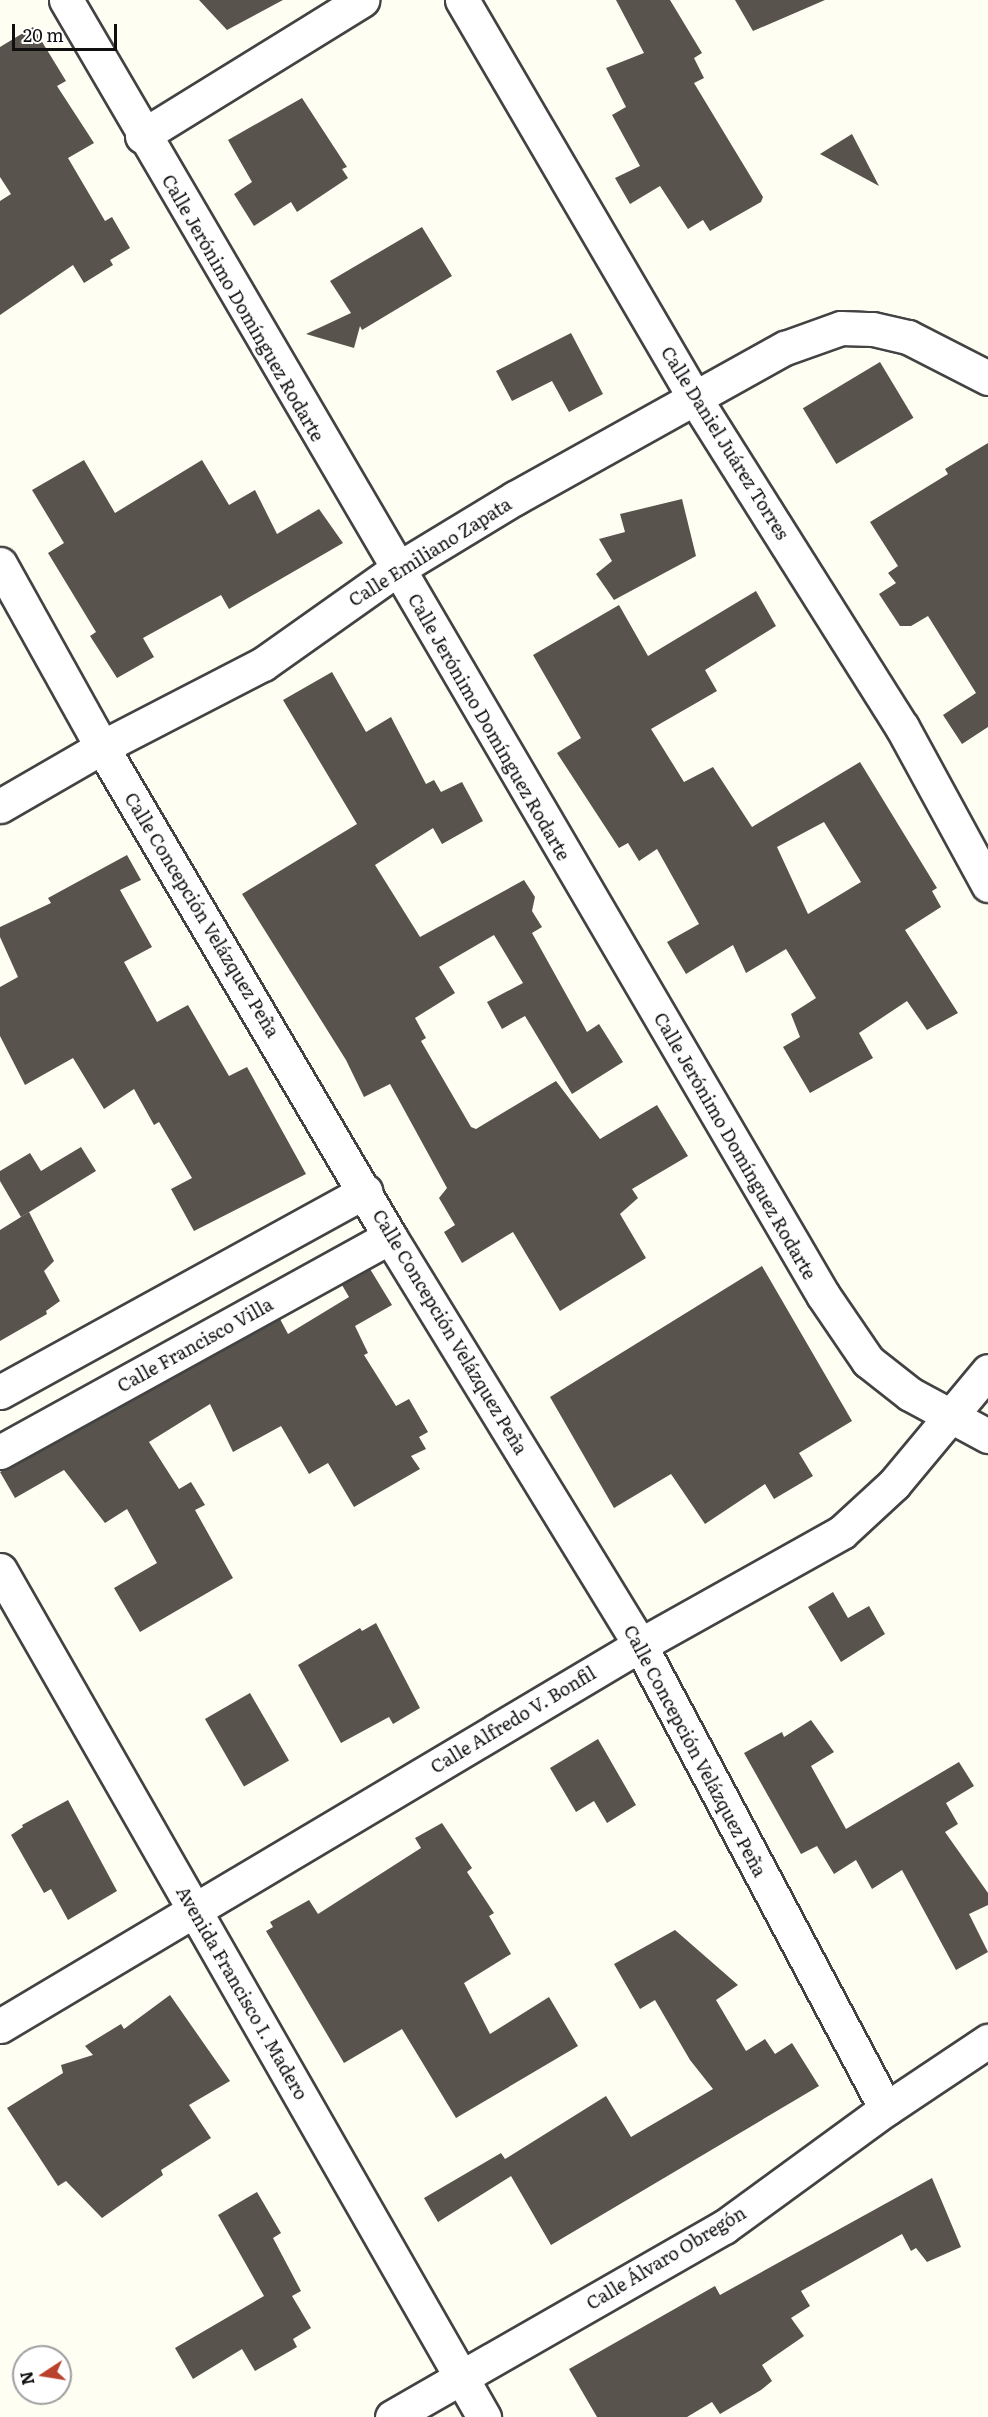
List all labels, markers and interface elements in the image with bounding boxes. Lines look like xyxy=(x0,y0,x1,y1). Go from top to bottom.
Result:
scale bar xyxy=(15,12,120,50)
text: 20 m xyxy=(23,21,64,48)
street label: Calle Jerónimo Domínguez Rodarte xyxy=(157,171,329,445)
street label: Calle Daniel Juárez Torres xyxy=(657,342,793,544)
street label: Calle Emiliano Zapata xyxy=(345,493,515,611)
street label: Calle Jerónimo Domínguez Rodarte xyxy=(403,590,575,864)
street label: Calle Concepción Velázquez Peña xyxy=(120,789,284,1041)
street label: Calle Jerónimo Domínguez Rodarte xyxy=(649,1009,821,1283)
street label: Calle Concepción Velázquez Peña xyxy=(368,1206,532,1458)
street label: Calle Francisco Villa xyxy=(113,1293,277,1397)
street label: Calle Concepción Velázquez Peña xyxy=(619,1621,771,1881)
street label: Calle Alfredo V. Bonfil xyxy=(427,1662,599,1778)
street label: Avenida Francisco I. Madero xyxy=(172,1882,312,2104)
street label: Calle Álvaro Obregón xyxy=(582,2202,750,2314)
north arrow xyxy=(12,2345,72,2405)
text: N xyxy=(13,2369,39,2387)

